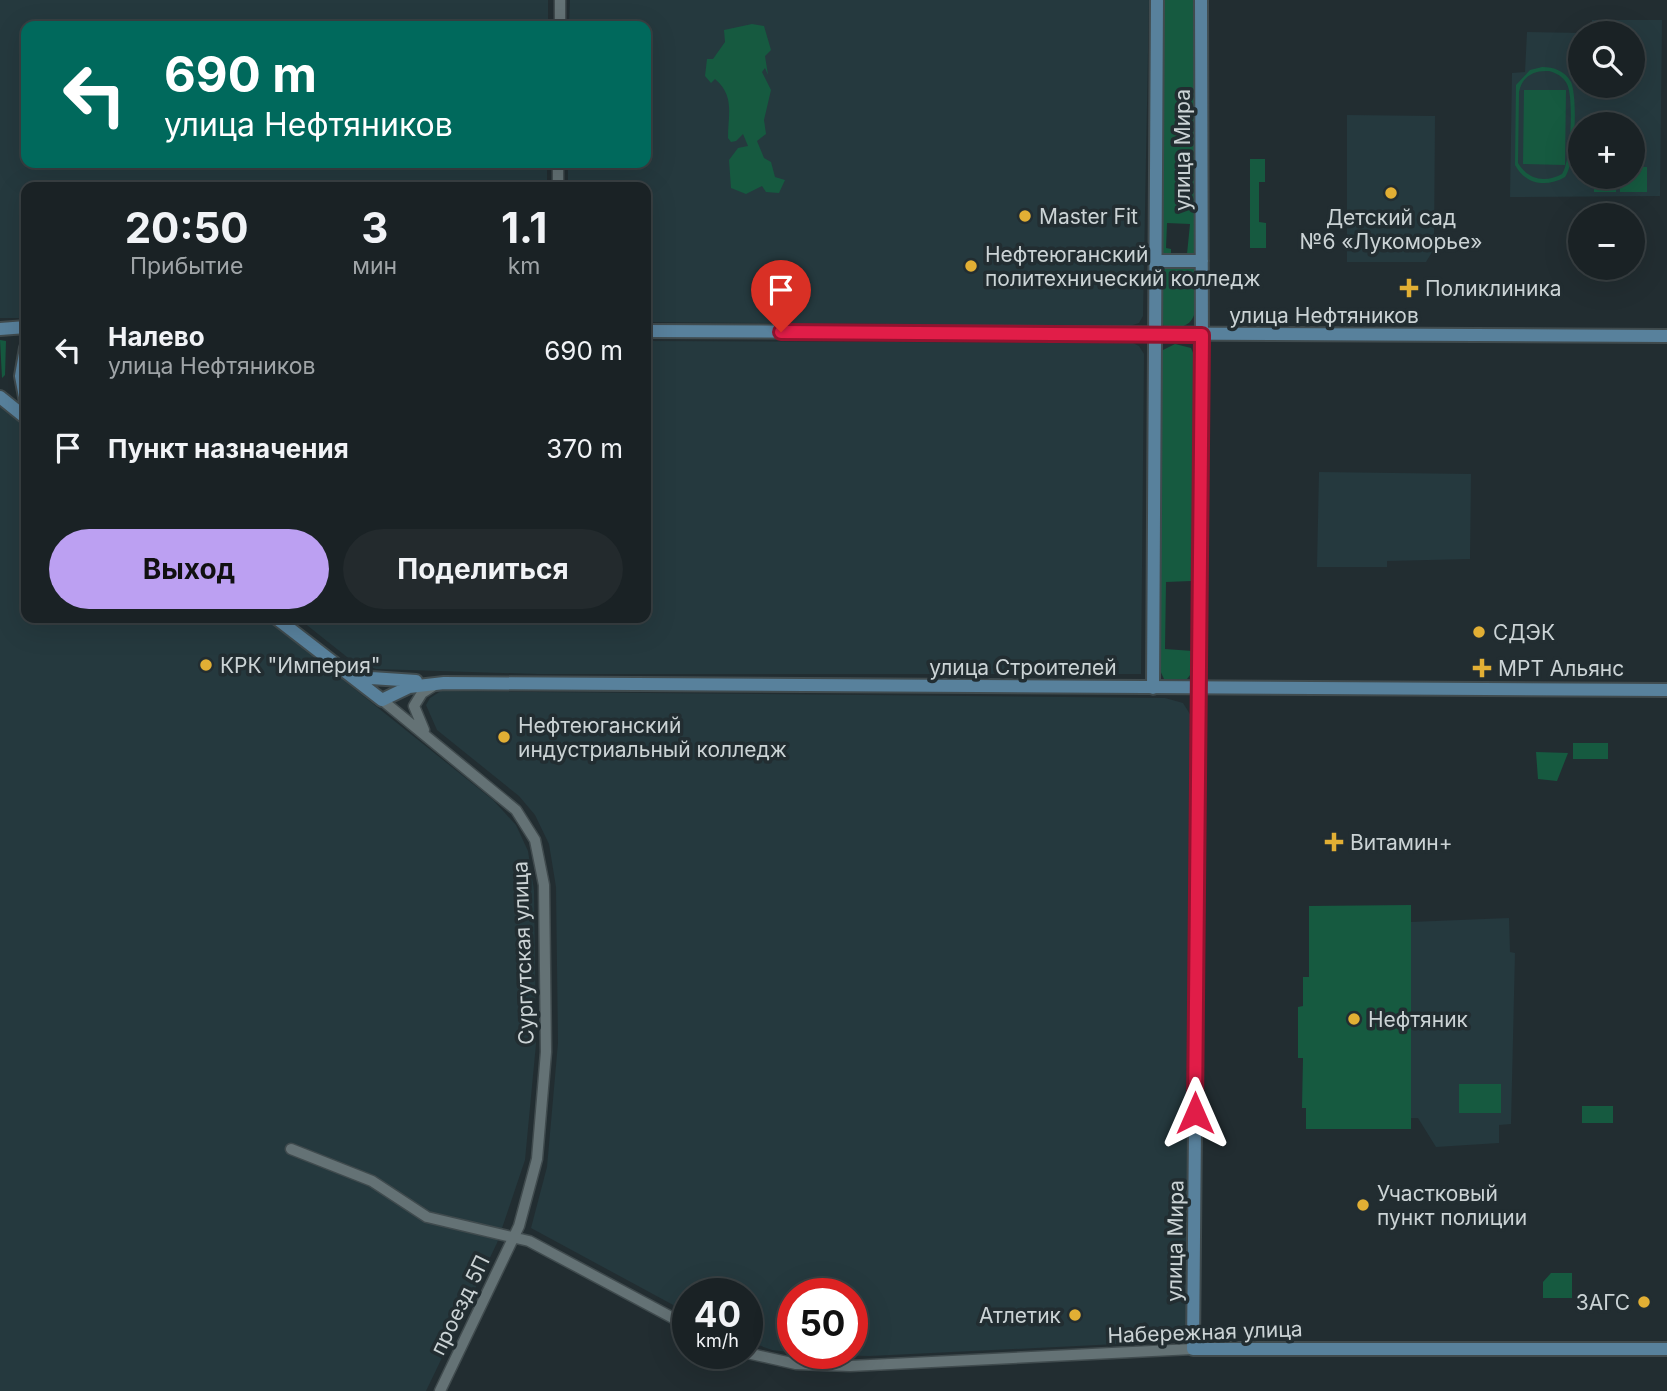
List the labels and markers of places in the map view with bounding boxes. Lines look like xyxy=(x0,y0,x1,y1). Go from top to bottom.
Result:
marker: Детский сад №6 «Лукоморье» xyxy=(1383,185,1399,201)
place label: Master Fit xyxy=(1039,204,1138,229)
place label: Детский сад №6 «Лукоморье» xyxy=(1299,205,1483,254)
marker: Master Fit xyxy=(1017,208,1033,224)
place label: Нефтеюганский политехнический колледж xyxy=(985,242,1261,291)
marker: Нефтеюганский политехнический колледж xyxy=(963,258,979,274)
pin xyxy=(751,260,811,332)
place label: Поликлиника xyxy=(1425,276,1562,301)
marker: Поликлиника xyxy=(1399,278,1419,298)
place label: СДЭК xyxy=(1493,620,1555,645)
marker: СДЭК xyxy=(1471,624,1487,640)
place label: КРК "Империя" xyxy=(220,653,381,678)
place label: МРТ Альянс xyxy=(1498,656,1624,681)
marker: КРК "Империя" xyxy=(198,657,214,673)
marker: МРТ Альянс xyxy=(1472,658,1492,678)
place label: Нефтеюганский индустриальный колледж xyxy=(518,713,787,762)
marker: Нефтеюганский индустриальный колледж xyxy=(496,729,512,745)
place label: Витамин+ xyxy=(1350,830,1453,855)
marker: Витамин+ xyxy=(1324,832,1344,852)
place label: Нефтяник xyxy=(1368,1007,1469,1032)
marker: Нефтяник xyxy=(1346,1011,1362,1027)
place label: Участковый пункт полиции xyxy=(1377,1181,1527,1230)
marker: Участковый пункт полиции xyxy=(1355,1197,1371,1213)
place label: ЗАГС xyxy=(1576,1290,1630,1315)
marker: ЗАГС xyxy=(1636,1294,1652,1310)
place label: Атлетик xyxy=(979,1303,1062,1328)
marker: Атлетик xyxy=(1067,1307,1083,1323)

